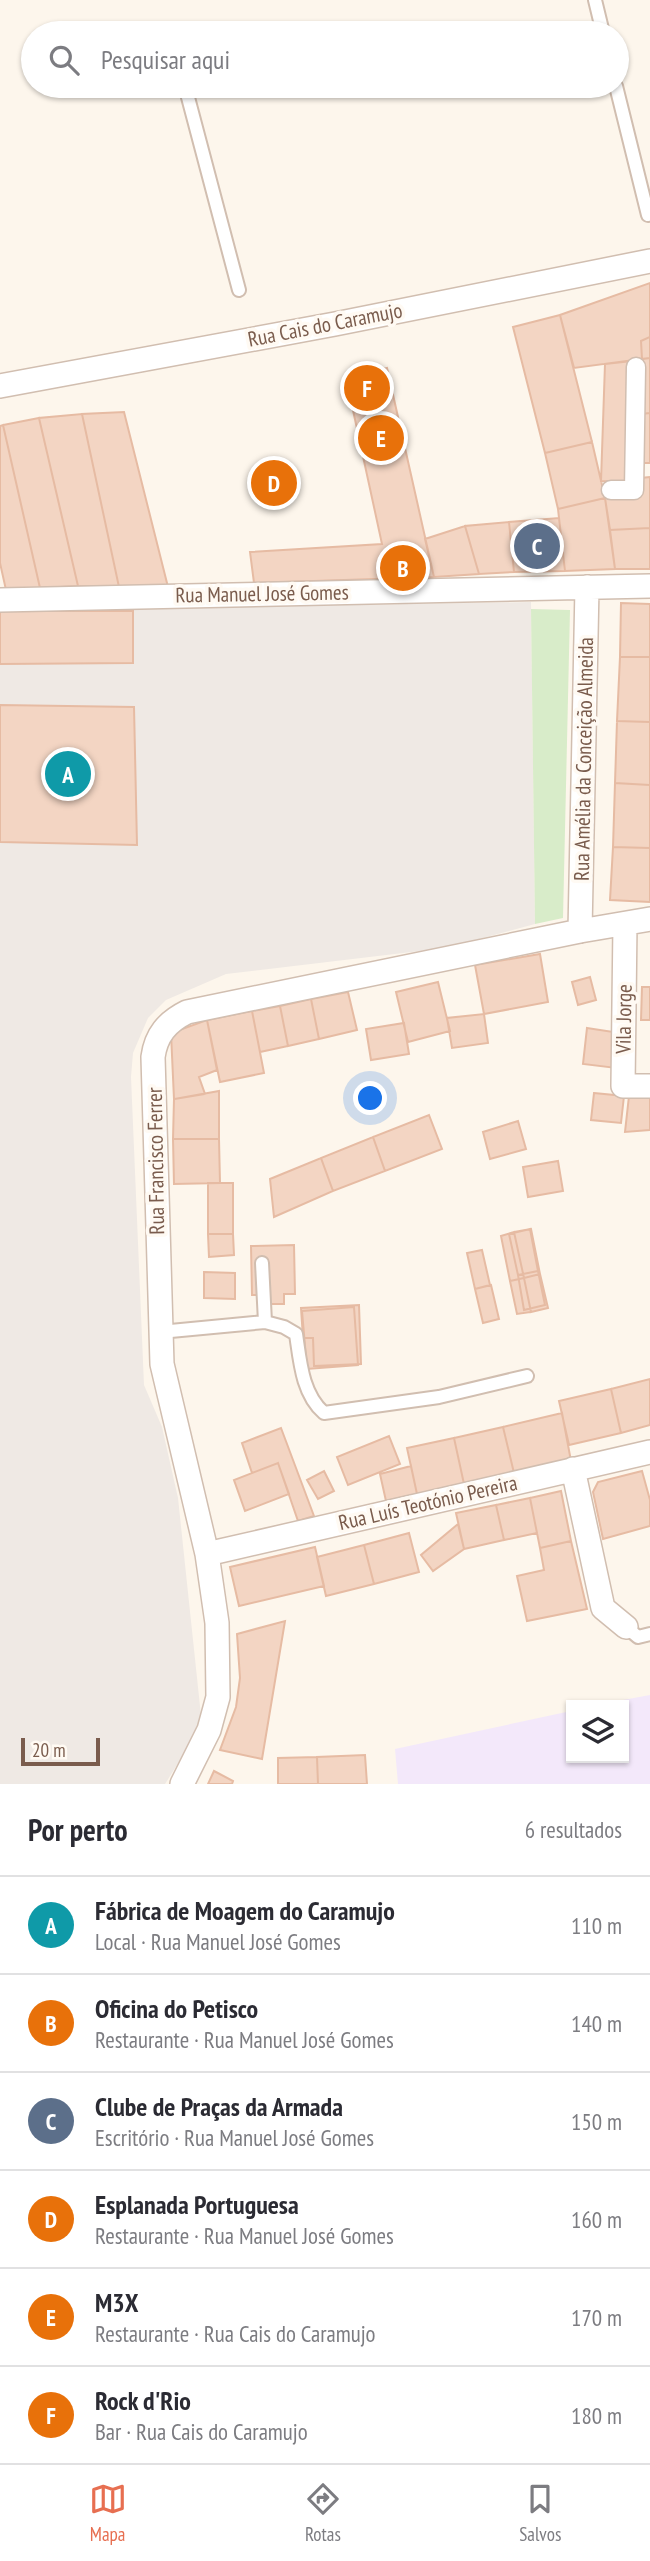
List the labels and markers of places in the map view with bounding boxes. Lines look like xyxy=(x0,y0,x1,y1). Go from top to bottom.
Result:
pin: F xyxy=(344,362,390,414)
pin: E xyxy=(358,412,404,464)
pin: D xyxy=(251,457,297,509)
pin: C xyxy=(514,520,560,572)
pin: B xyxy=(380,542,426,594)
pin: A xyxy=(45,748,91,800)

